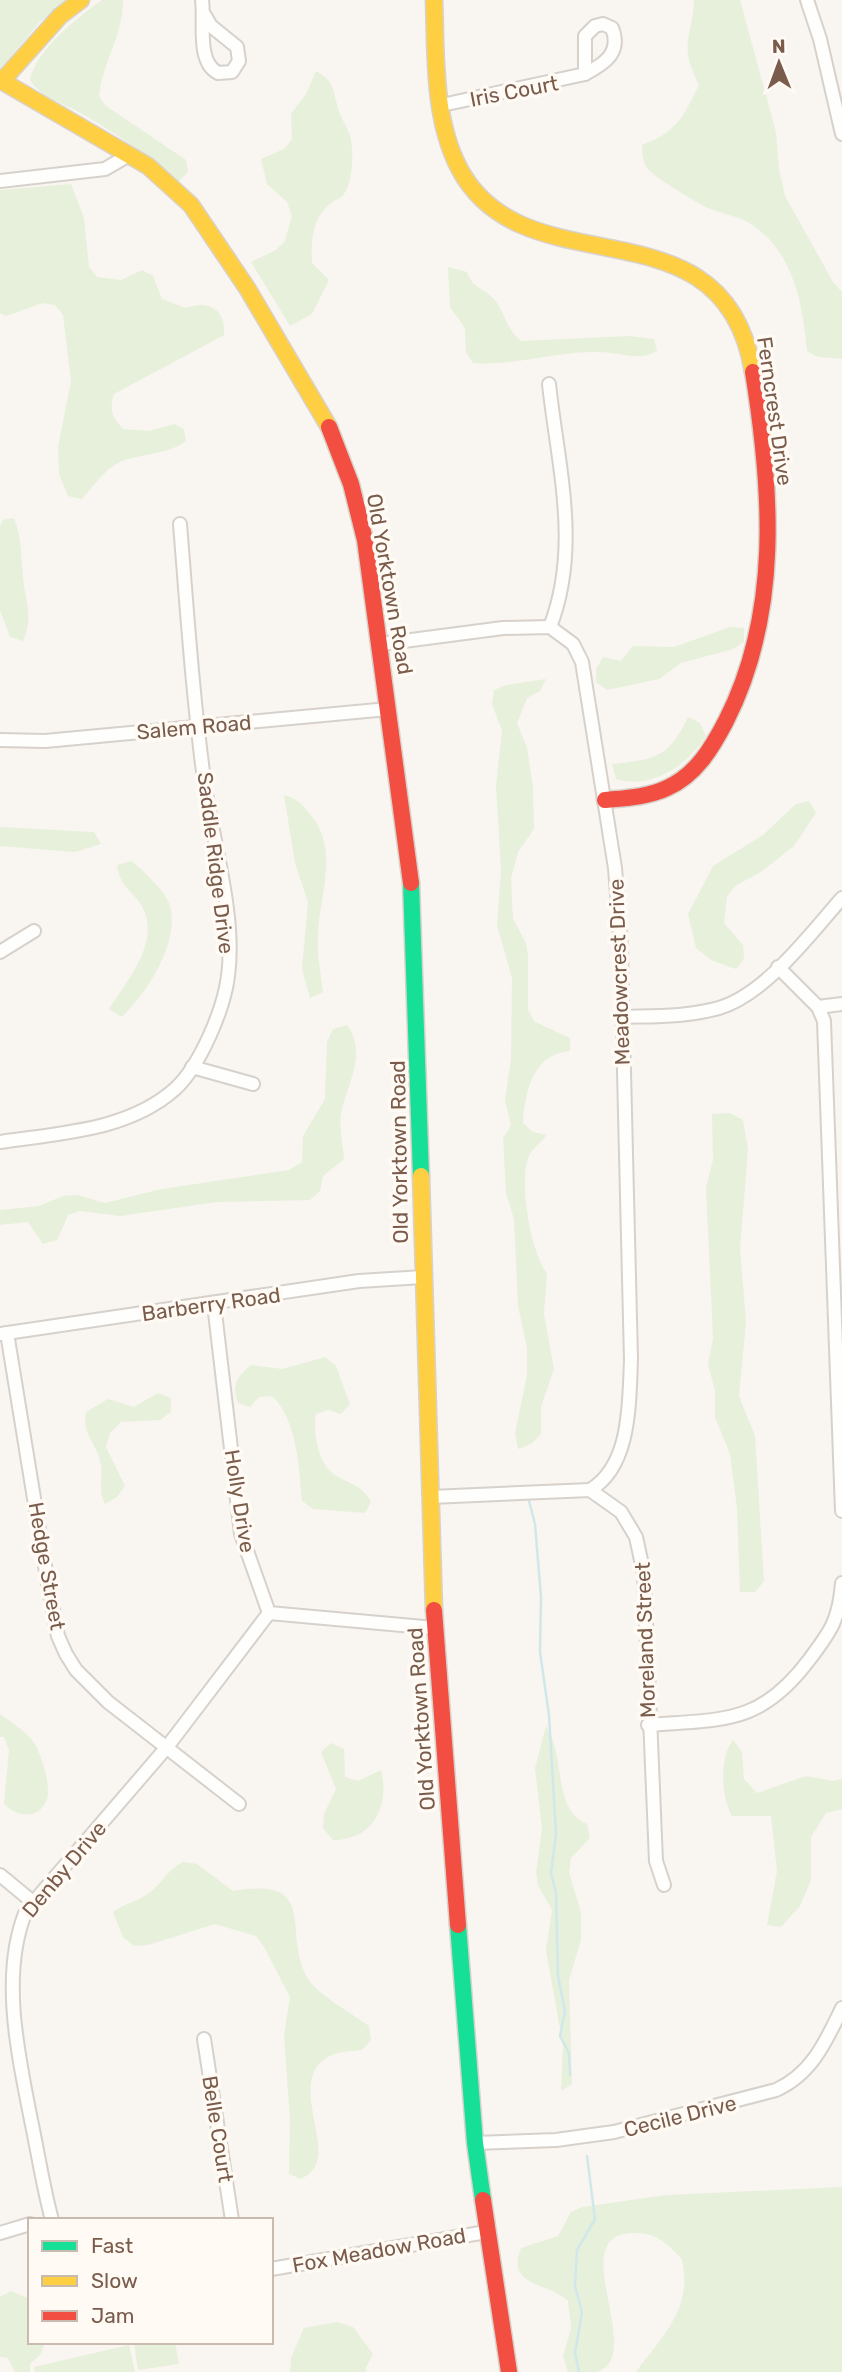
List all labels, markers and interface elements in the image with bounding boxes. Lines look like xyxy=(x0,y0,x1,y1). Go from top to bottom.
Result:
north arrow xyxy=(744,28,814,98)
text: N xyxy=(772,35,786,58)
street label: Iris Court xyxy=(468,70,560,112)
street label: Ferncrest Drive xyxy=(752,335,798,487)
street label: Old Yorktown Road xyxy=(362,491,418,677)
street label: Salem Road xyxy=(136,710,252,744)
street label: Saddle Ridge Drive xyxy=(192,771,240,955)
street label: Meadowcrest Drive xyxy=(603,878,635,1066)
street label: Old Yorktown Road xyxy=(385,1060,413,1244)
street label: Barberry Road xyxy=(140,1282,282,1326)
street label: Holly Drive xyxy=(220,1448,260,1554)
street label: Hedge Street xyxy=(23,1500,71,1632)
street label: Moreland Street xyxy=(630,1562,660,1718)
street label: Old Yorktown Road xyxy=(402,1627,440,1811)
street label: Denby Drive xyxy=(17,1816,111,1922)
street label: Belle Court xyxy=(197,2074,239,2184)
street label: Cecile Drive xyxy=(621,2090,739,2142)
legend xyxy=(28,2218,273,2344)
street label: Fox Meadow Road xyxy=(290,2222,468,2278)
text: Fast xyxy=(91,2233,133,2258)
text: Slow xyxy=(91,2268,138,2293)
text: Jam xyxy=(91,2303,135,2328)

